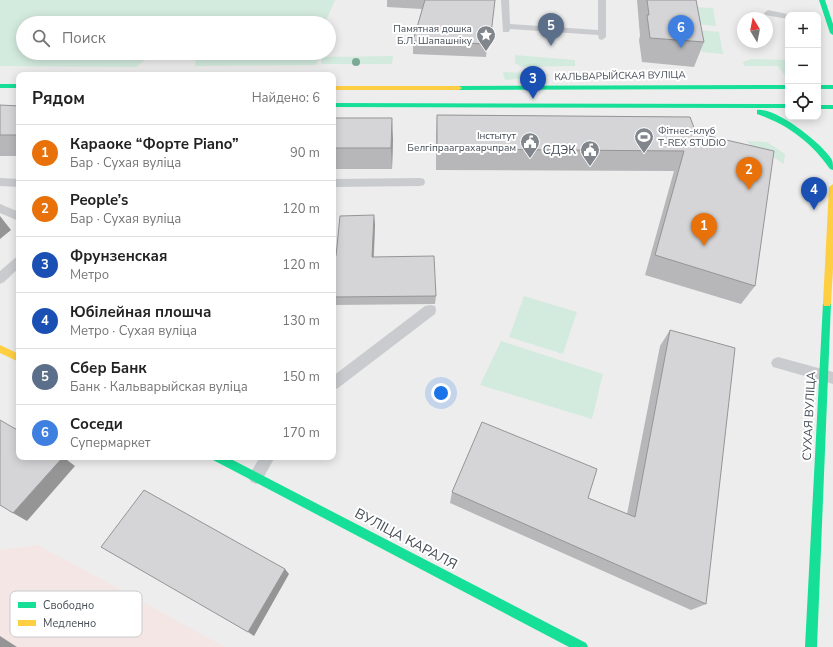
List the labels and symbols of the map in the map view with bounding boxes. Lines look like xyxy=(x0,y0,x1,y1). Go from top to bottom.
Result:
north arrow xyxy=(737,12,773,48)
pin: 5 xyxy=(538,13,564,46)
pin: 6 xyxy=(668,15,694,48)
place label: Памятная дошка Б.Л. Шапашніку xyxy=(393,22,473,48)
place icon: Памятная дошка Б.Л. Шапашніку xyxy=(475,24,497,52)
pin: 3 xyxy=(520,66,546,99)
street label: КАЛЬВАРЫЙСКАЯ ВУЛІЦА xyxy=(554,68,686,84)
place label: Фітнес-клуб T-REX STUDIO xyxy=(658,124,727,150)
sports icon: Фітнес-клуб T-REX STUDIO xyxy=(633,126,655,154)
place label: Інстытут Белгіпрааграхарчпрам xyxy=(407,129,517,155)
public building icon: Інстытут Белгіпрааграхарчпрам xyxy=(519,131,541,159)
public building icon: СДЭК xyxy=(579,139,601,167)
place label: СДЭК xyxy=(543,142,576,158)
pin: 2 xyxy=(736,157,762,190)
pin: 4 xyxy=(801,177,827,210)
pin: 1 xyxy=(691,213,717,246)
street label: СУХАЯ ВУЛІЦА xyxy=(799,371,819,461)
your location xyxy=(431,383,451,403)
street label: ВУЛІЦА КАРАЛЯ xyxy=(351,504,461,574)
legend xyxy=(10,591,142,637)
text: Свободно xyxy=(43,598,94,613)
text: Медленно xyxy=(43,616,96,631)

